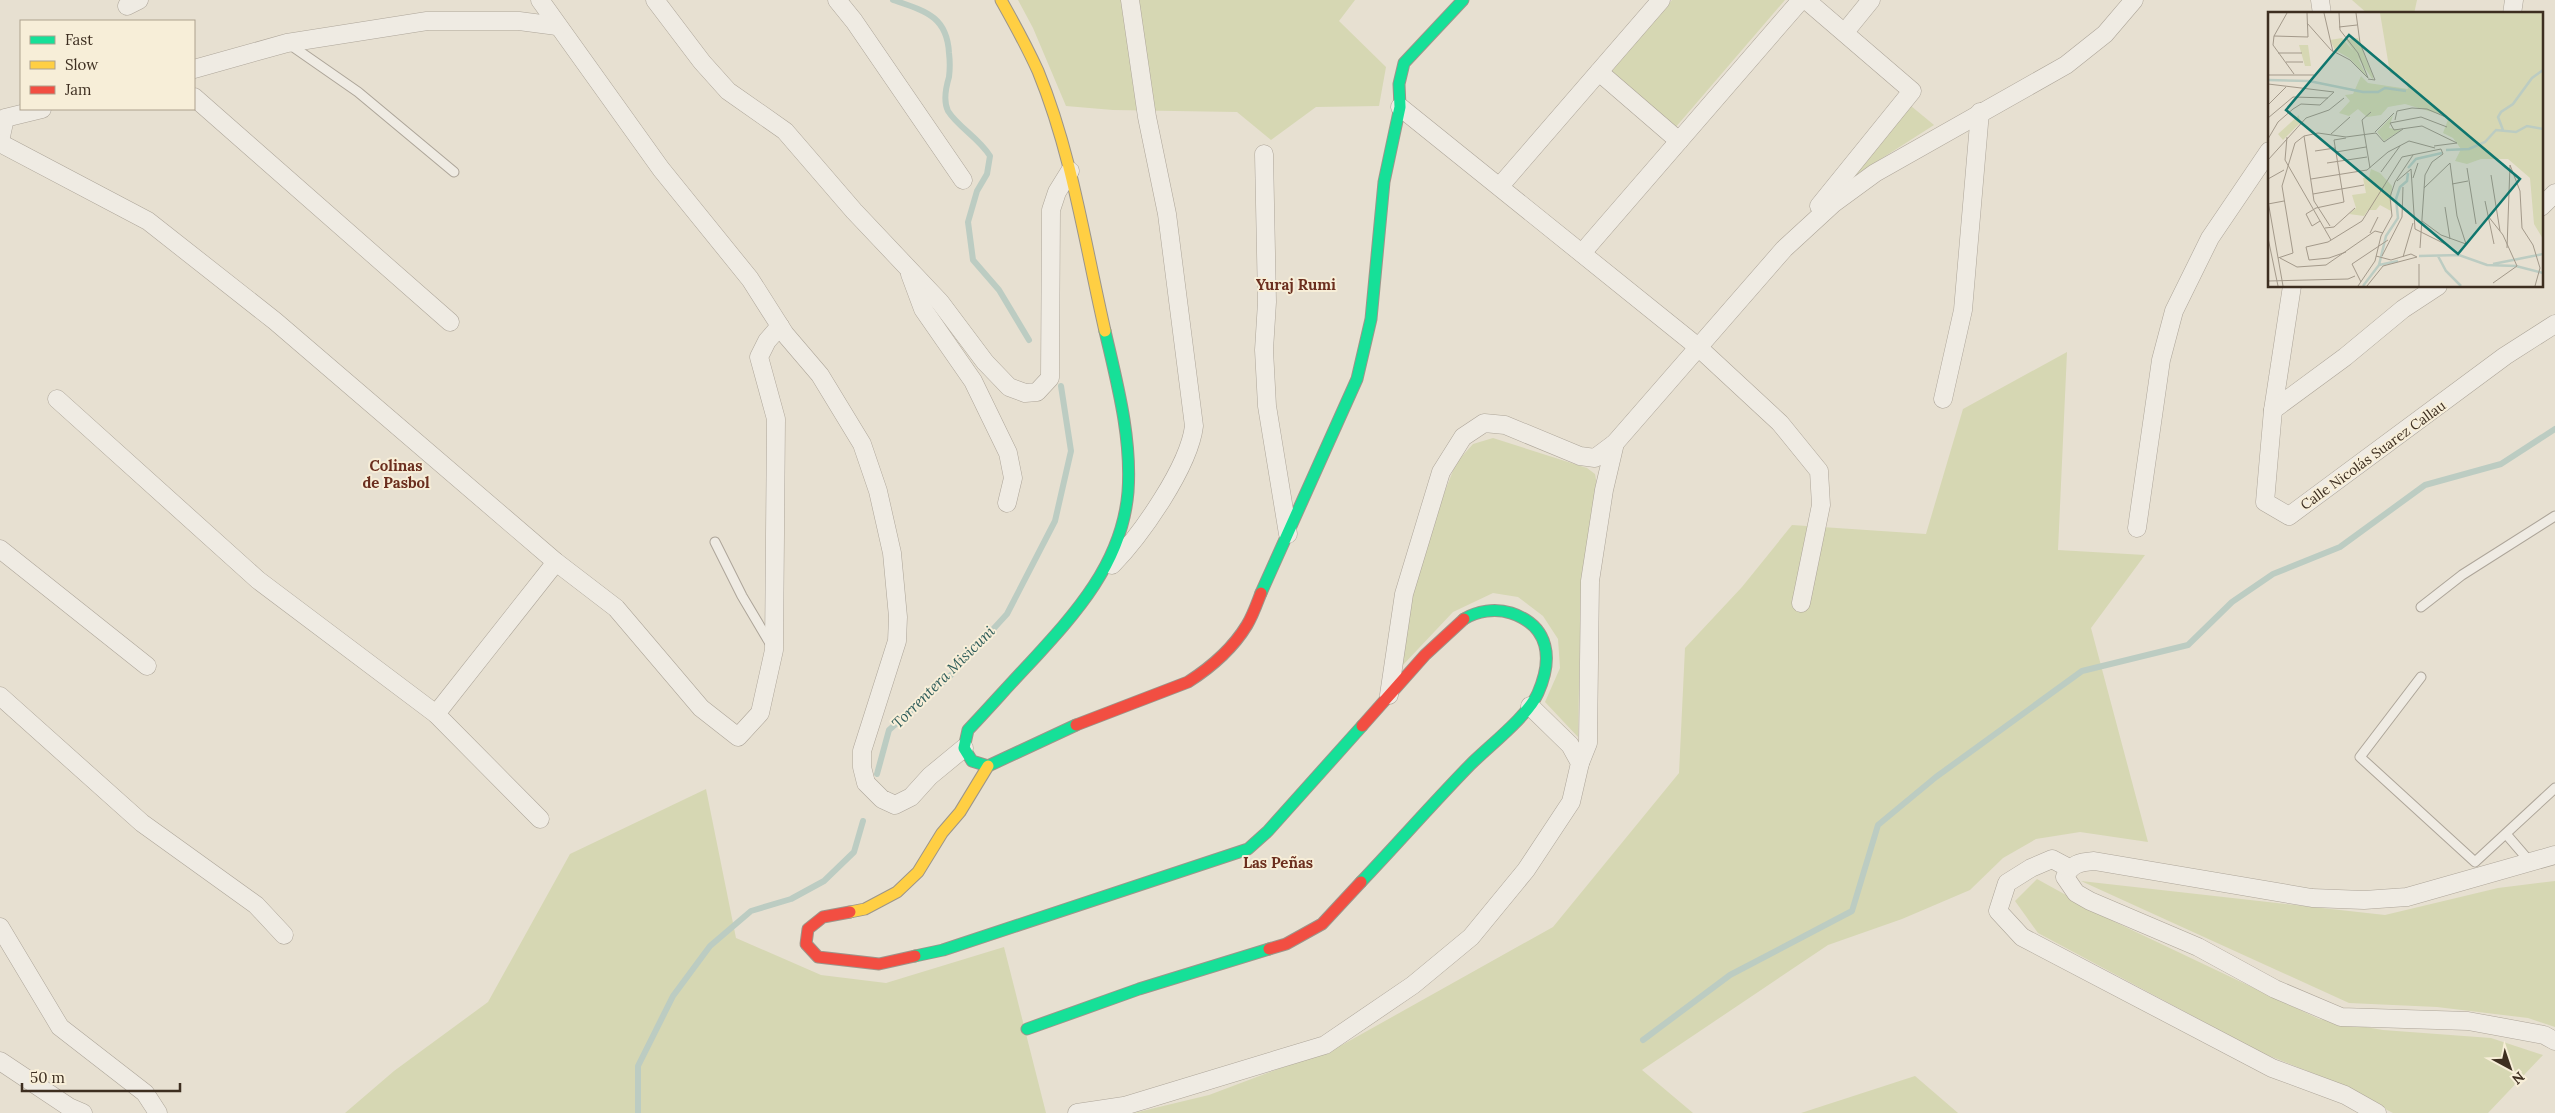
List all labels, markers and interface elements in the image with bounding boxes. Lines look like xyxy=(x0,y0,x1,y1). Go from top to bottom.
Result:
inset map xyxy=(2268,12,2542,288)
legend xyxy=(20,20,195,110)
text: Fast xyxy=(65,30,93,49)
text: Slow xyxy=(65,55,98,74)
text: Jam xyxy=(64,80,92,99)
district label: Yuraj Rumi xyxy=(1256,275,1336,294)
street label: Calle Nicolás Suarez Callau xyxy=(2297,396,2449,514)
district label: Colinas de Pasbol xyxy=(362,456,430,492)
water label: Torrentera Misicuni xyxy=(888,621,999,732)
district label: Las Peñas xyxy=(1243,853,1313,872)
north arrow xyxy=(2485,1043,2535,1093)
scale bar xyxy=(22,1060,180,1092)
text: 50 m xyxy=(30,1068,65,1087)
text: N xyxy=(2508,1068,2528,1088)

